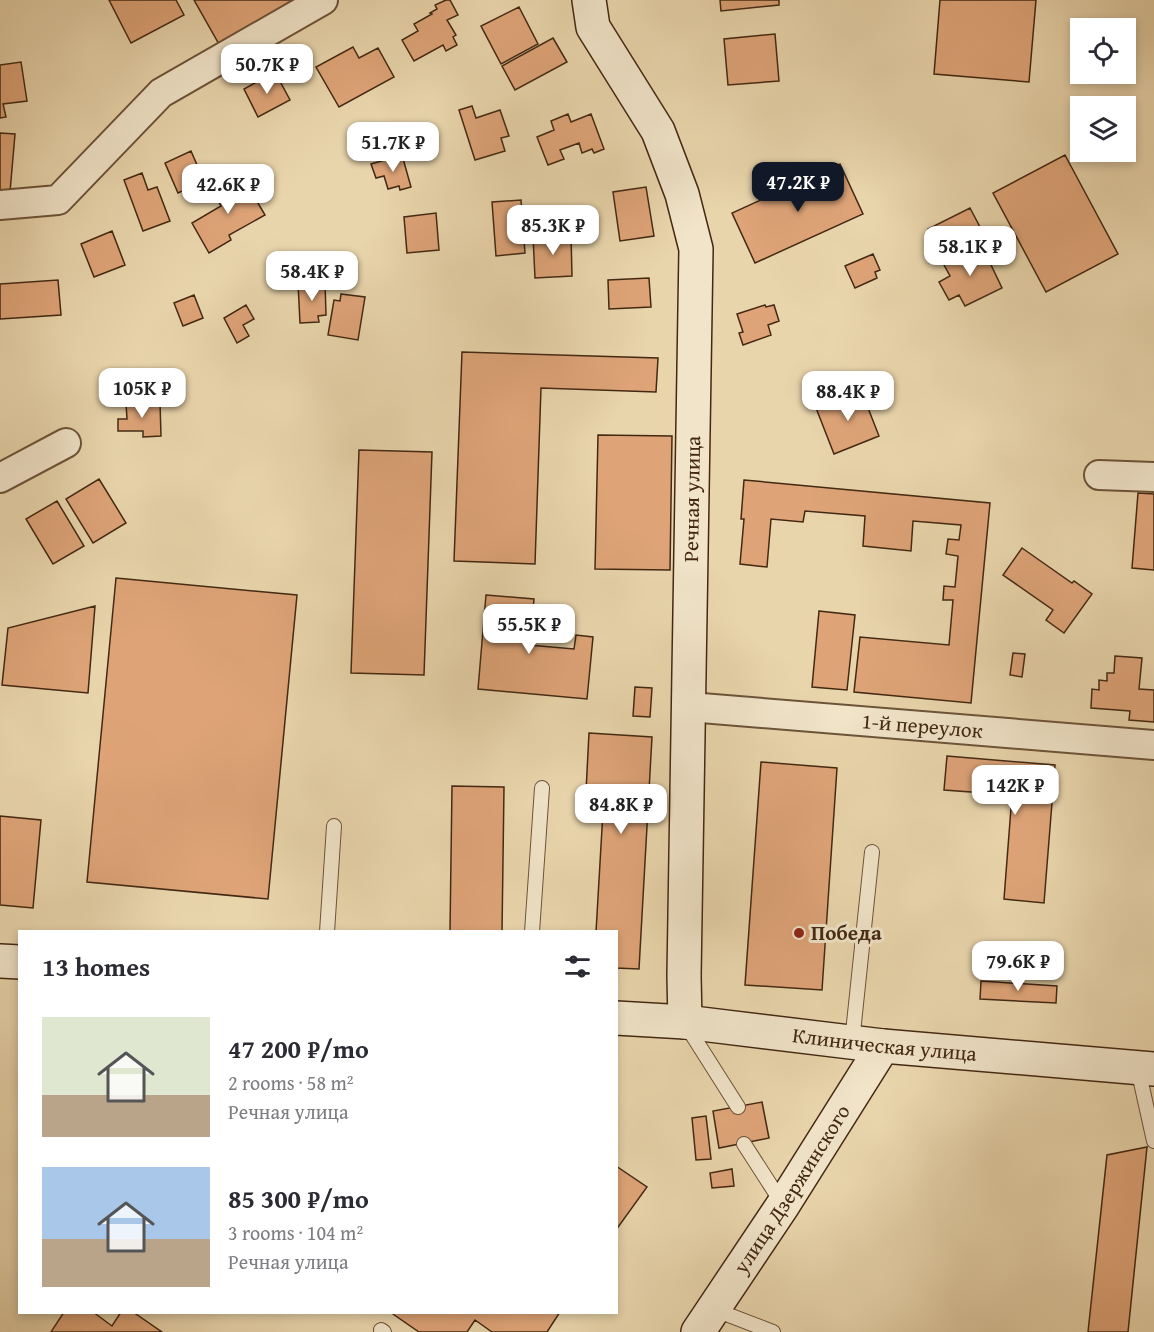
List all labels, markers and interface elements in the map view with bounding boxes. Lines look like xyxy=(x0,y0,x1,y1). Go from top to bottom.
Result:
map controls xyxy=(1070,18,1136,162)
button: locate xyxy=(1070,18,1136,84)
pin: 50.7K ₽ xyxy=(212,44,322,95)
text: 50.7K ₽ xyxy=(235,49,299,78)
button: layers xyxy=(1070,96,1136,162)
pin: 51.7K ₽ xyxy=(338,122,448,173)
text: 51.7K ₽ xyxy=(361,127,425,156)
pin: 47.2K ₽ xyxy=(743,162,853,213)
pin: 42.6K ₽ xyxy=(173,164,283,215)
text: 47.2K ₽ xyxy=(766,167,830,196)
text: 42.6K ₽ xyxy=(196,169,260,198)
pin: 85.3K ₽ xyxy=(498,205,608,256)
text: 85.3K ₽ xyxy=(521,210,585,239)
pin: 58.1K ₽ xyxy=(915,226,1025,277)
text: 58.1K ₽ xyxy=(938,231,1002,260)
pin: 58.4K ₽ xyxy=(257,251,367,302)
text: 58.4K ₽ xyxy=(280,256,344,285)
pin: 105K ₽ xyxy=(93,368,191,419)
pin: 88.4K ₽ xyxy=(793,371,903,422)
text: 105K ₽ xyxy=(113,373,171,402)
text: 88.4K ₽ xyxy=(816,376,880,405)
street label: Речная улица xyxy=(675,435,708,563)
pin: 55.5K ₽ xyxy=(474,604,584,655)
text: 55.5K ₽ xyxy=(497,609,561,638)
street label: 1-й переулок xyxy=(861,705,984,746)
pin: 142K ₽ xyxy=(966,765,1064,816)
text: 142K ₽ xyxy=(986,770,1044,799)
pin: 84.8K ₽ xyxy=(566,784,676,835)
text: 84.8K ₽ xyxy=(589,789,653,818)
place label: Победа xyxy=(811,917,882,948)
marker: Победа xyxy=(792,926,806,940)
pin: 79.6K ₽ xyxy=(963,941,1073,992)
text: 79.6K ₽ xyxy=(986,946,1050,975)
text: 13 homes xyxy=(42,947,150,986)
icon: filters xyxy=(561,950,594,983)
street label: Клиническая улица xyxy=(791,1019,978,1069)
text: 47 200 ₽/mo xyxy=(228,1029,369,1068)
icon: home xyxy=(90,1041,162,1113)
text: 2 rooms · 58 m² xyxy=(228,1068,354,1097)
text: Речная улица xyxy=(228,1097,348,1126)
street label: улица Дзержинского xyxy=(725,1098,858,1280)
text: 85 300 ₽/mo xyxy=(228,1179,369,1218)
icon: home xyxy=(90,1191,162,1263)
text: 3 rooms · 104 m² xyxy=(228,1218,363,1247)
text: Речная улица xyxy=(228,1247,348,1276)

